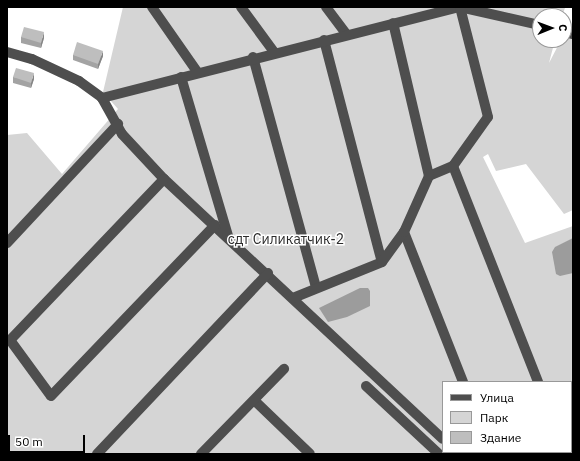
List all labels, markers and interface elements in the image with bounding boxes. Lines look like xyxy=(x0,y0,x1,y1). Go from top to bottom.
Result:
north arrow xyxy=(532,8,572,48)
text: С xyxy=(556,24,570,32)
park label: сдт Силикатчик-2 xyxy=(228,231,344,247)
legend xyxy=(442,381,572,453)
text: Улица xyxy=(480,390,514,405)
text: Парк xyxy=(480,410,508,425)
scale bar xyxy=(10,427,87,453)
text: Здание xyxy=(480,430,521,445)
text: 50 m xyxy=(15,434,43,449)

